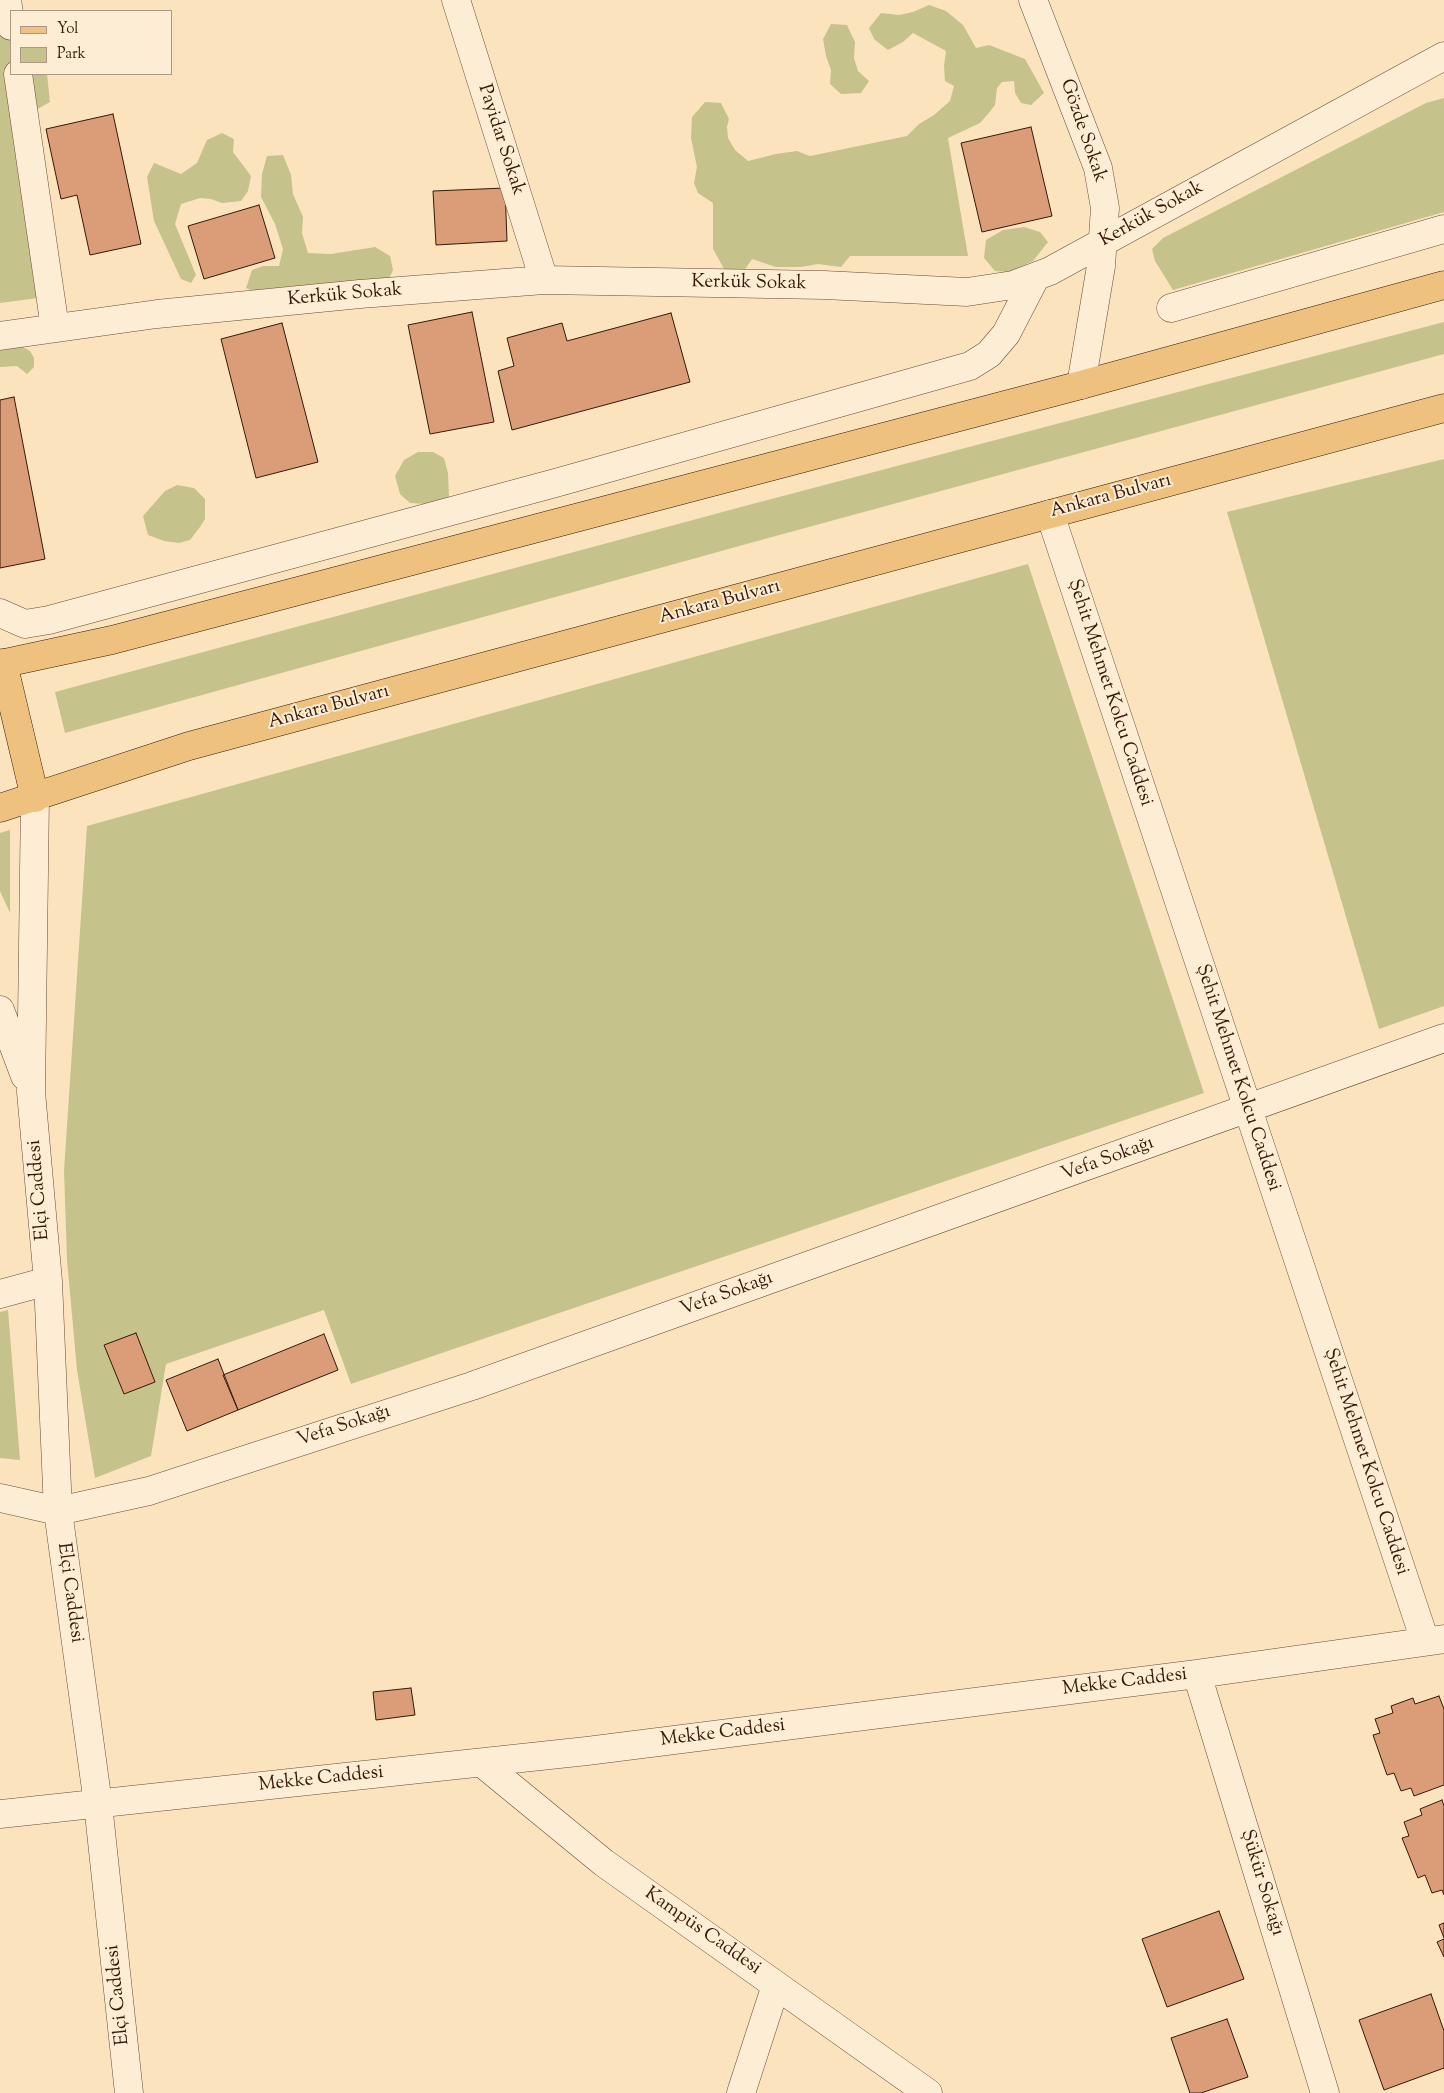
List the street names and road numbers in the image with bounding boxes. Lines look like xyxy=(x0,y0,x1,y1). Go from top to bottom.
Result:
street label: Gözde Sokak xyxy=(1054,76,1110,186)
street label: Payidar Sokak xyxy=(471,82,529,198)
street label: Kerkük Sokak xyxy=(1096,177,1208,253)
street label: Kerkük Sokak xyxy=(691,272,807,296)
street label: Kerkük Sokak xyxy=(287,280,403,312)
street label: Ankara Bulvarı xyxy=(1048,470,1174,524)
street label: Ankara Bulvarı xyxy=(657,576,783,630)
street label: Şehit Mehmet Kolcu Caddesi xyxy=(1062,577,1156,809)
street label: Ankara Bulvarı xyxy=(266,681,392,735)
street label: Şehit Mehmet Kolcu Caddesi xyxy=(1190,962,1284,1194)
street label: Vefa Sokağı xyxy=(1059,1133,1157,1187)
street label: Elçi Caddesi xyxy=(24,1139,56,1241)
street label: Vefa Sokağı xyxy=(678,1268,776,1322)
street label: Şehit Mehmet Kolcu Caddesi xyxy=(1318,1346,1412,1578)
street label: Vefa Sokağı xyxy=(294,1401,394,1453)
street label: Elçi Caddesi xyxy=(51,1541,87,1645)
street label: Mekke Caddesi xyxy=(1061,1664,1189,1702)
street label: Mekke Caddesi xyxy=(659,1715,787,1753)
street label: Mekke Caddesi xyxy=(257,1762,385,1798)
street label: Şükür Sokağı xyxy=(1234,1827,1288,1939)
street label: Kampüs Caddesi xyxy=(639,1883,765,1981)
street label: Elçi Caddesi xyxy=(102,1944,136,2046)

